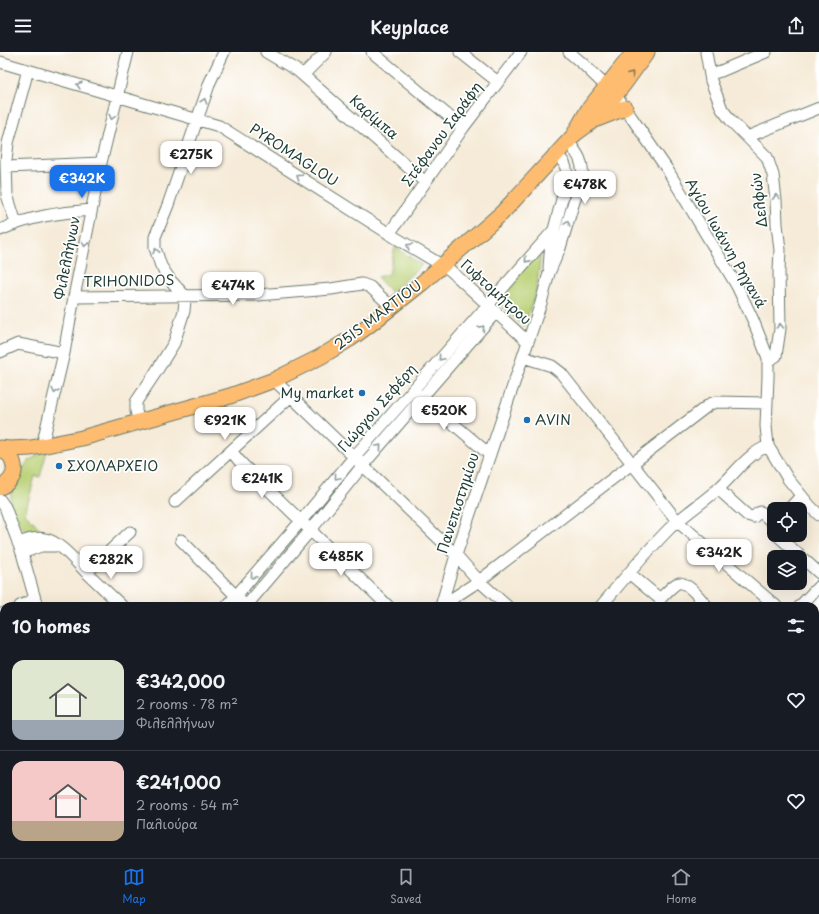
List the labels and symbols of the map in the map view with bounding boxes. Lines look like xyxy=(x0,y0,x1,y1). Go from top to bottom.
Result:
one-way arrow xyxy=(627,71,634,78)
street label: Στέφανου Σαράφη xyxy=(396,77,487,190)
one-way arrow xyxy=(76,81,83,90)
street label: Καρίμπα xyxy=(345,89,403,144)
one-way arrow xyxy=(199,98,207,105)
one-way arrow xyxy=(108,114,116,120)
street label: PYROMAGLOU xyxy=(246,118,343,191)
pin: €275K xyxy=(163,141,219,175)
pin: €342K xyxy=(54,165,110,199)
pin: €478K xyxy=(557,171,613,205)
street label: Δελφών xyxy=(745,171,772,229)
one-way arrow xyxy=(296,174,303,182)
street label: Αγίου Ιωάννη Ρηγανά xyxy=(681,174,772,312)
one-way arrow xyxy=(771,194,780,200)
street label: Φιλελλήνων xyxy=(48,214,85,302)
one-way arrow xyxy=(562,220,571,227)
one-way arrow xyxy=(81,241,89,247)
one-way arrow xyxy=(406,244,413,251)
one-way arrow xyxy=(152,247,161,254)
street label: Γυφτομήτρου xyxy=(456,254,536,329)
one-way arrow xyxy=(525,256,532,263)
street label: TRIHONIDOS xyxy=(83,269,175,292)
pin: €474K xyxy=(205,272,261,306)
street label: 25IS MARTIOU xyxy=(329,275,426,355)
one-way arrow xyxy=(776,323,784,329)
one-way arrow xyxy=(478,325,485,333)
one-way arrow xyxy=(438,353,445,361)
street label: Γιώργου Σεφέρη xyxy=(332,359,421,456)
place label: My market xyxy=(280,382,354,403)
one-way arrow xyxy=(51,387,60,394)
marker: My market xyxy=(357,388,367,398)
pin: €520K xyxy=(416,397,472,431)
pin: €921K xyxy=(197,407,253,441)
place label: AVIN xyxy=(535,409,571,430)
marker: AVIN xyxy=(522,415,532,425)
one-way arrow xyxy=(374,445,381,452)
street label: Πανεπιστημίου xyxy=(431,450,484,556)
place label: ΣΧΟΛΑΡΧΕΙΟ xyxy=(67,455,158,476)
marker: ΣΧΟΛΑΡΧΕΙΟ xyxy=(54,461,64,471)
pin: €241K xyxy=(234,465,290,499)
one-way arrow xyxy=(335,472,342,480)
pin: €342K xyxy=(691,539,747,573)
pin: €485K xyxy=(313,543,369,577)
pin: €282K xyxy=(83,546,139,580)
one-way arrow xyxy=(250,571,258,579)

